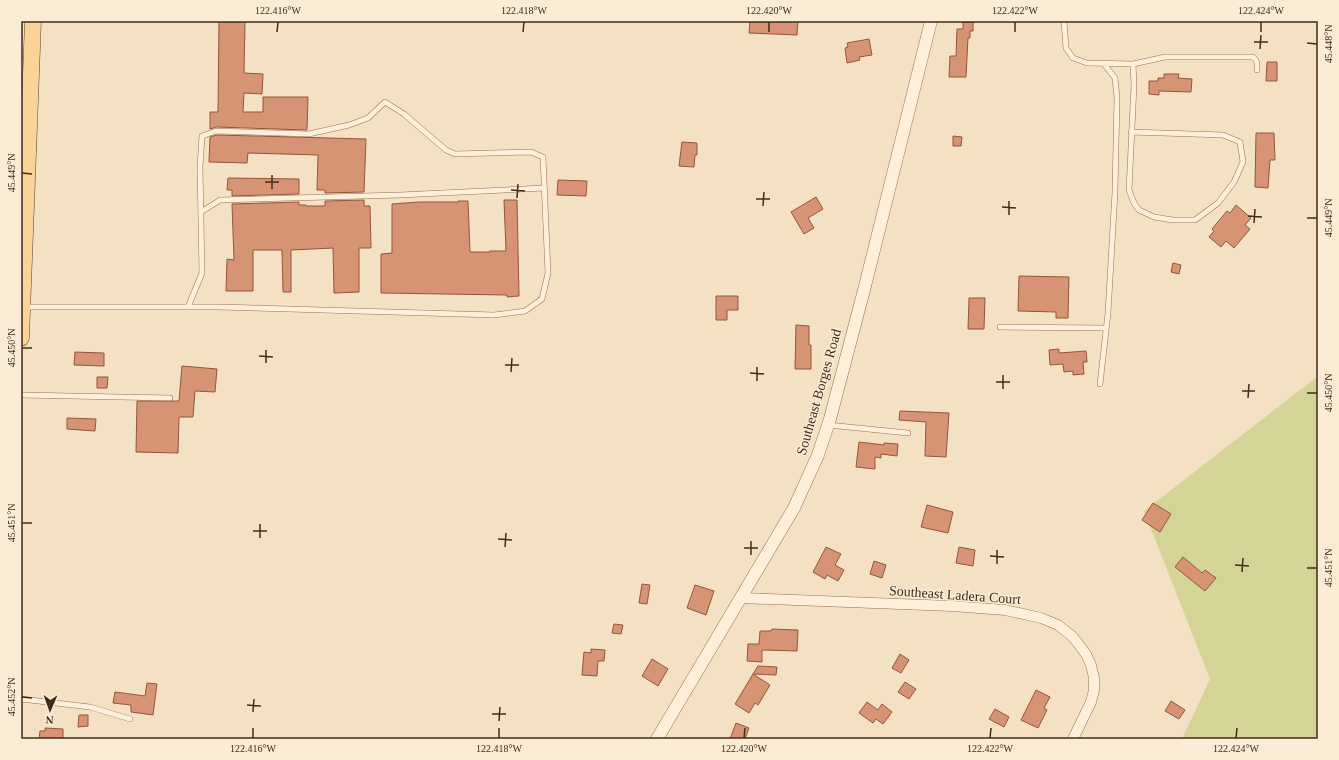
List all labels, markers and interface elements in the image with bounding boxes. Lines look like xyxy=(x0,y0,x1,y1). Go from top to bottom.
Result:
text: 122.416°W xyxy=(255,5,302,16)
text: 122.418°W xyxy=(501,5,548,16)
text: 122.420°W xyxy=(746,5,793,16)
text: 122.422°W xyxy=(992,5,1039,16)
text: 122.424°W xyxy=(1238,5,1285,16)
text: 45.448°N xyxy=(1323,25,1334,63)
text: 45.449°N xyxy=(6,154,17,192)
text: 45.449°N xyxy=(1323,199,1334,237)
street label: Southeast Borges Road xyxy=(794,327,844,457)
text: 45.450°N xyxy=(6,329,17,367)
text: 45.450°N xyxy=(1323,374,1334,412)
text: 45.451°N xyxy=(6,504,17,542)
text: 45.451°N xyxy=(1323,549,1334,587)
street label: Southeast Ladera Court xyxy=(889,583,1022,607)
text: 45.452°N xyxy=(6,678,17,716)
north arrow xyxy=(30,690,70,730)
text: N xyxy=(45,714,54,726)
text: 122.416°W xyxy=(230,743,277,754)
text: 122.418°W xyxy=(476,743,523,754)
text: 122.420°W xyxy=(721,743,768,754)
text: 122.422°W xyxy=(967,743,1014,754)
text: 122.424°W xyxy=(1213,743,1260,754)

